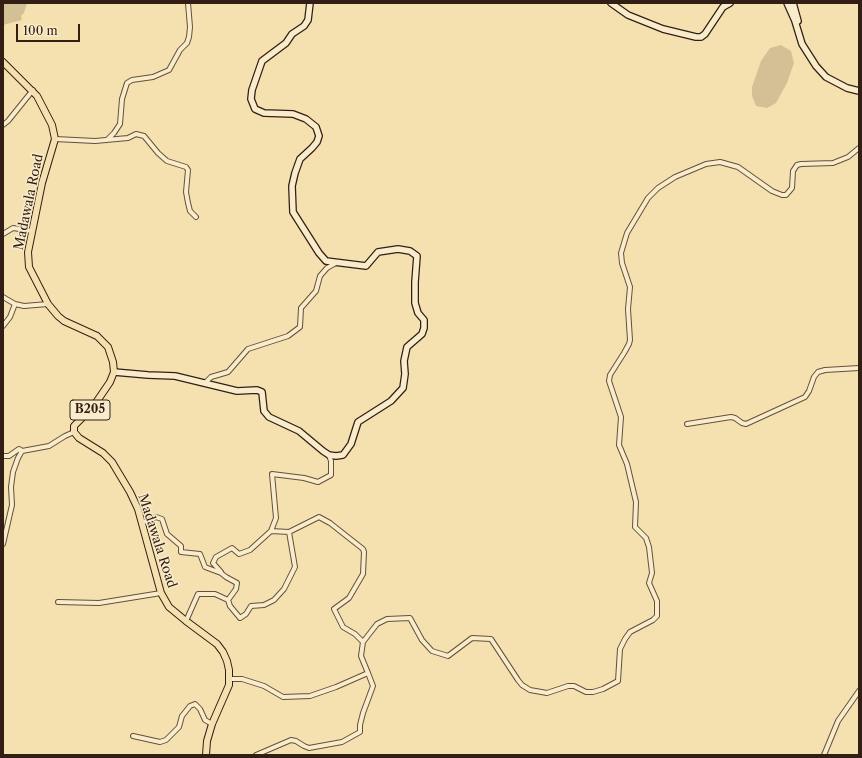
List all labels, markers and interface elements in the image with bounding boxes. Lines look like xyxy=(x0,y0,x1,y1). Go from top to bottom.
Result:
scale bar xyxy=(18,16,82,42)
text: 100 m xyxy=(23,23,58,38)
street label: Madawala Road xyxy=(11,153,47,251)
road number: B205 xyxy=(70,400,110,420)
street label: Madawala Road xyxy=(134,492,180,590)

